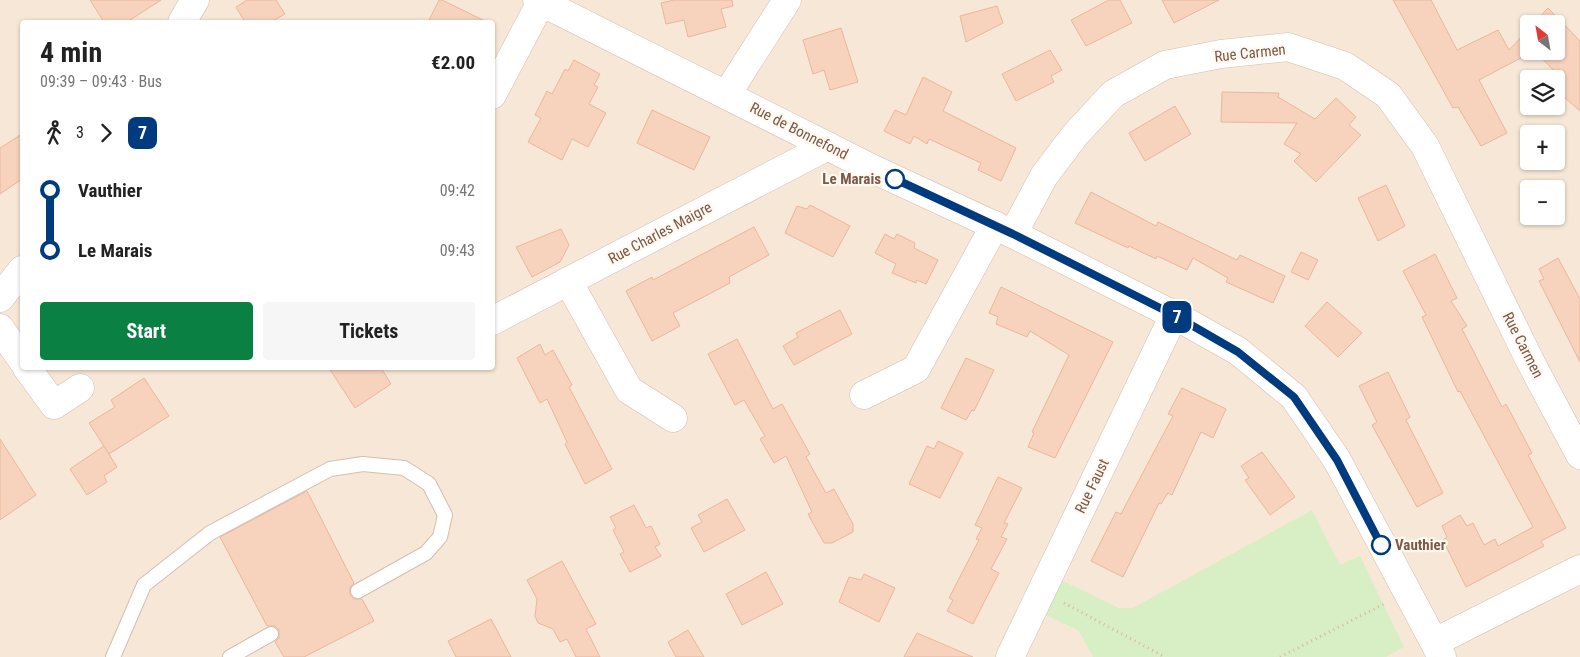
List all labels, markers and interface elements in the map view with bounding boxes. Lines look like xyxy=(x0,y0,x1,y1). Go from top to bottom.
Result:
north arrow xyxy=(1520,15,1565,60)
map controls xyxy=(1520,15,1565,225)
text: 4 min xyxy=(40,36,102,69)
street label: Rue Carmen xyxy=(1213,40,1287,66)
text: €2.00 xyxy=(431,51,475,74)
button: layers xyxy=(1520,70,1565,115)
text: 09:39 – 09:43 · Bus xyxy=(40,72,162,91)
street label: Rue de Bonnefond xyxy=(747,98,851,164)
icon: walk xyxy=(40,119,68,147)
icon: forward xyxy=(92,119,120,147)
text: 7 xyxy=(138,122,147,143)
text: 3 xyxy=(76,123,84,142)
button: + xyxy=(1520,125,1565,170)
marker: Le Marais xyxy=(885,169,905,189)
place label: Le Marais xyxy=(822,170,881,188)
text: Vauthier xyxy=(78,179,142,202)
button: − xyxy=(1520,180,1565,225)
text: 09:42 xyxy=(440,181,475,200)
street label: Rue Charles Maigre xyxy=(605,198,715,268)
text: Le Marais xyxy=(78,239,152,262)
text: 09:43 xyxy=(440,241,475,260)
line badge: 7 xyxy=(1161,301,1193,333)
button: Start xyxy=(40,302,253,360)
button: Tickets xyxy=(263,302,475,360)
text: 7 xyxy=(1172,306,1182,327)
street label: Rue Carmen xyxy=(1499,309,1547,381)
street label: Rue Faust xyxy=(1071,456,1113,516)
marker: Vauthier xyxy=(1371,535,1391,555)
place label: Vauthier xyxy=(1395,536,1446,554)

